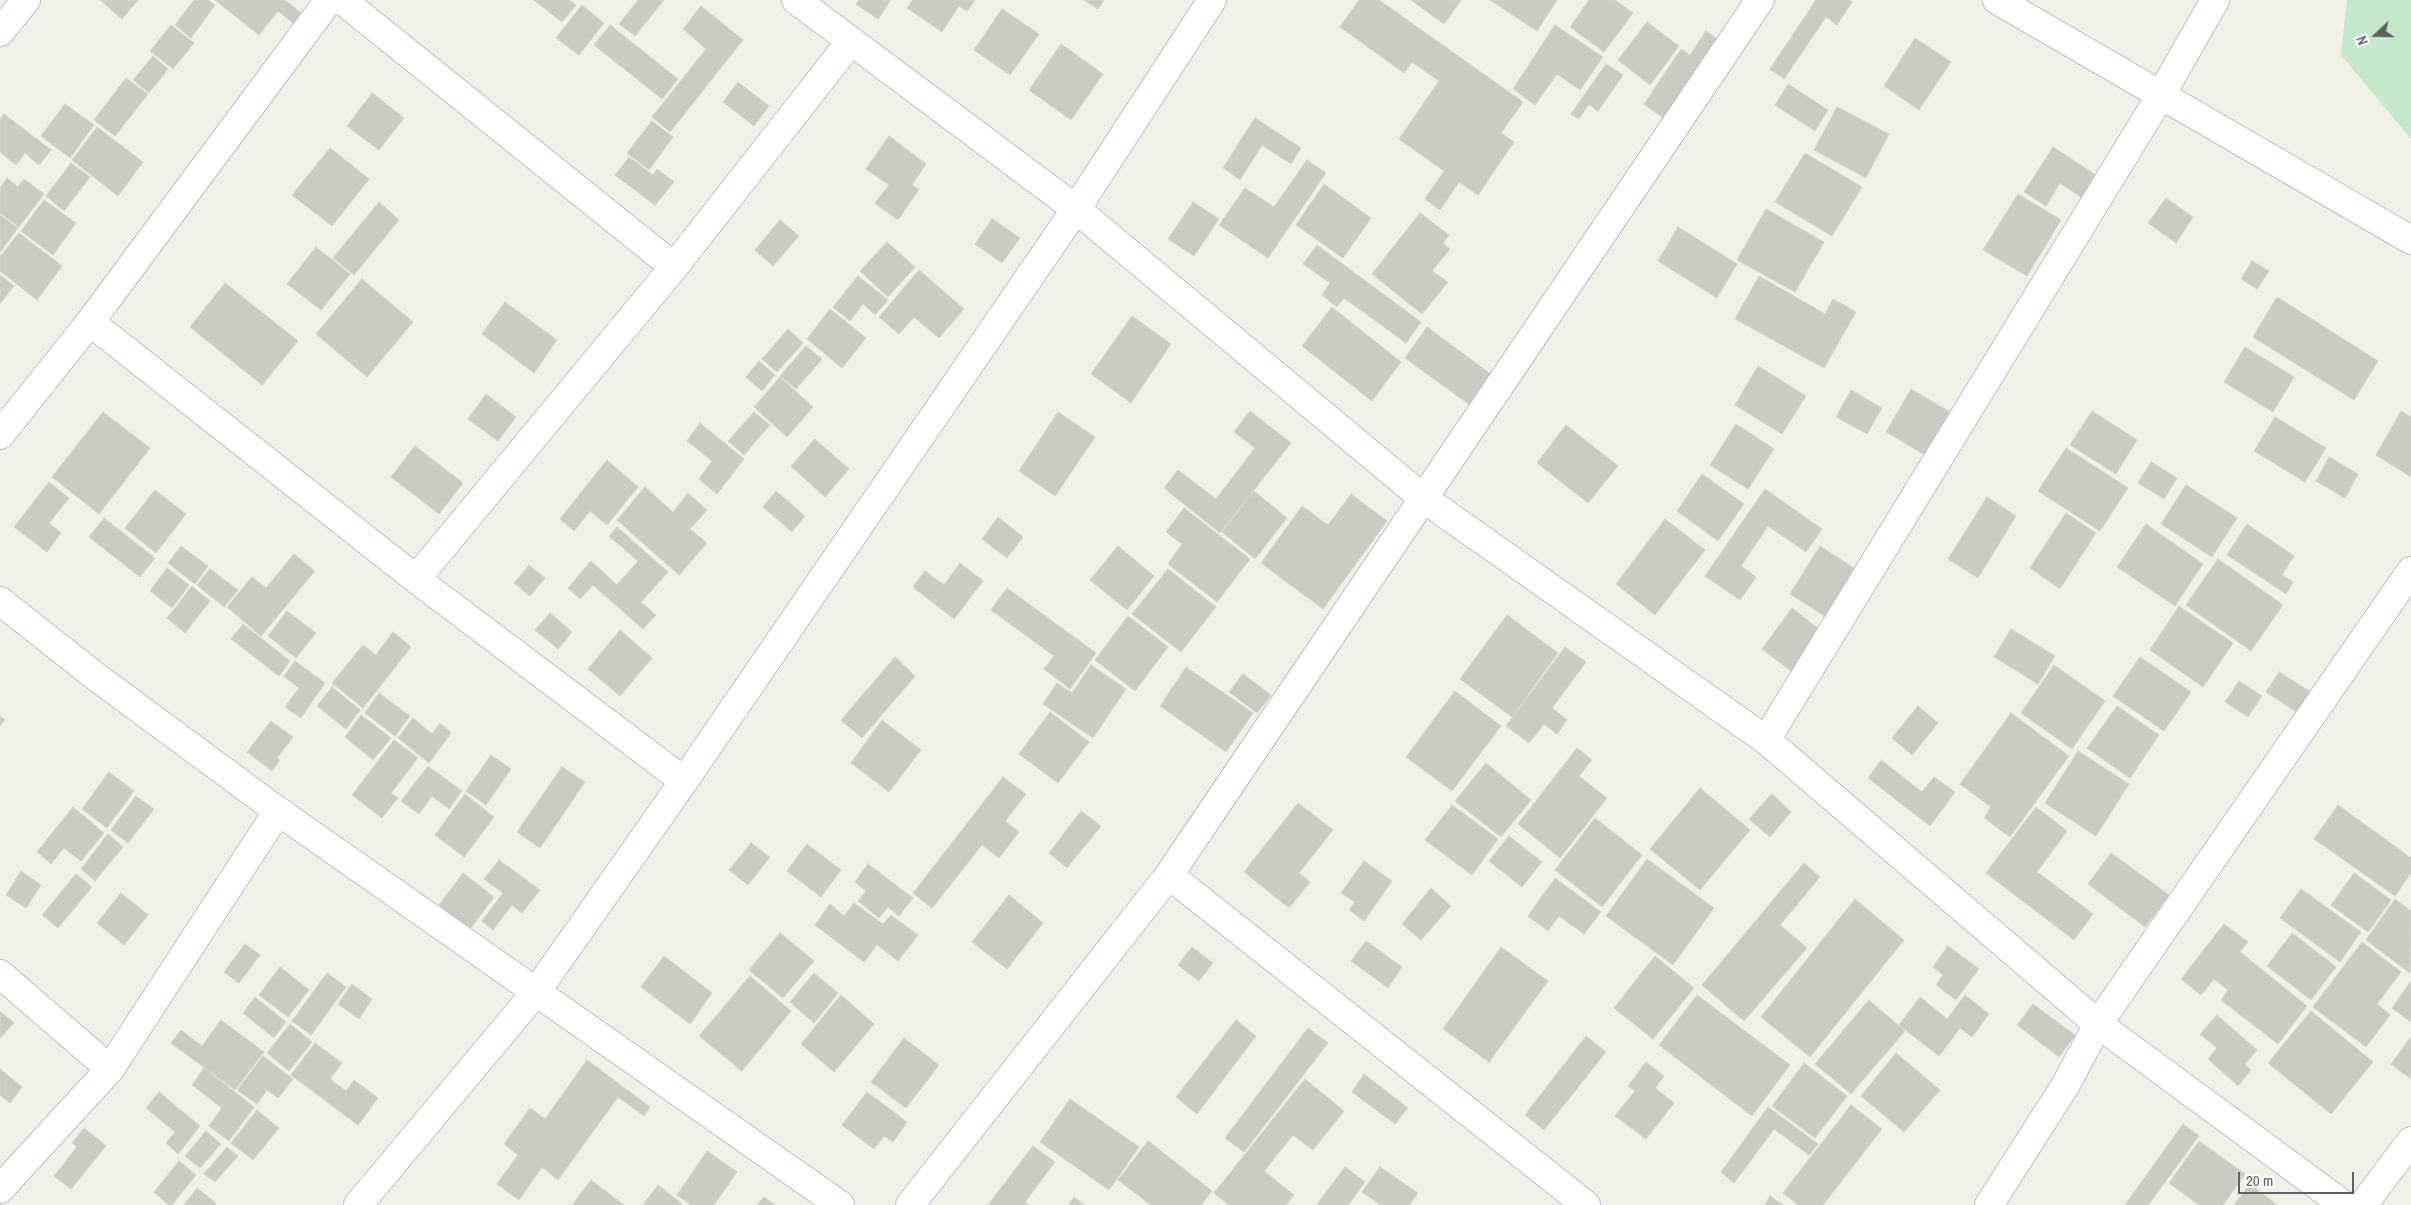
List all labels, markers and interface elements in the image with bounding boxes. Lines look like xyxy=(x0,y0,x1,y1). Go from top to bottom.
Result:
north arrow xyxy=(2351,10,2401,60)
text: N xyxy=(2352,33,2372,47)
scale bar xyxy=(2241,1162,2357,1194)
text: 20 m xyxy=(2246,1170,2273,1191)

